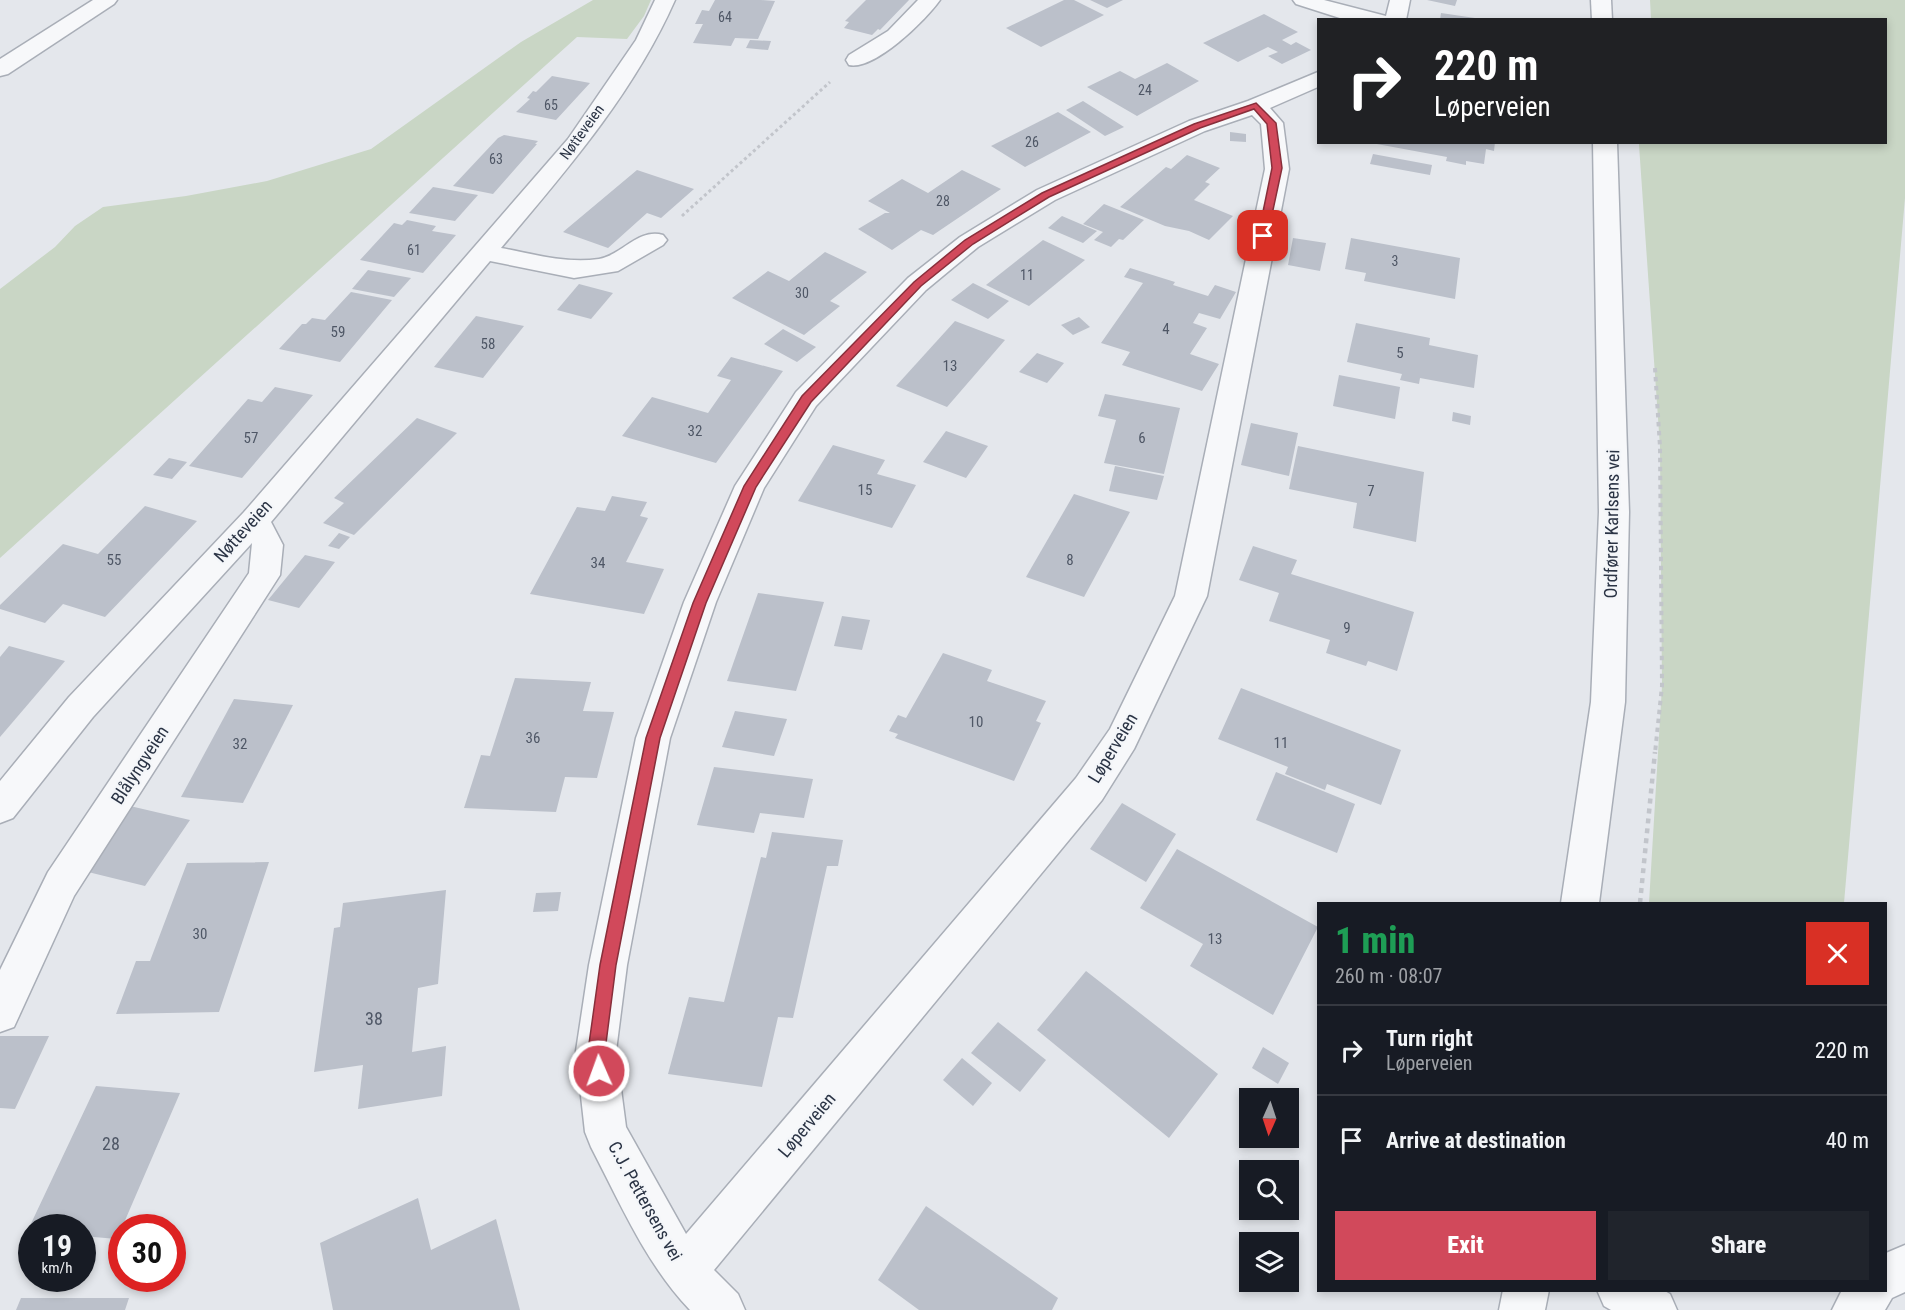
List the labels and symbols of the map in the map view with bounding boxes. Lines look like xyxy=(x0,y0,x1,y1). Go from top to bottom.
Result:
house number: 64 xyxy=(718,9,732,25)
house number: 24 xyxy=(1138,82,1152,98)
house number: 65 xyxy=(544,97,558,113)
street label: Nøtteveien xyxy=(556,101,608,163)
house number: 26 xyxy=(1025,134,1039,150)
house number: 63 xyxy=(489,151,503,167)
house number: 28 xyxy=(936,193,950,209)
pin xyxy=(1237,210,1288,261)
house number: 61 xyxy=(407,242,421,258)
house number: 3 xyxy=(1392,253,1398,269)
house number: 11 xyxy=(1020,267,1034,283)
house number: 30 xyxy=(795,285,809,301)
house number: 4 xyxy=(1162,320,1170,338)
house number: 59 xyxy=(331,323,345,341)
house number: 58 xyxy=(481,335,495,353)
house number: 5 xyxy=(1396,344,1404,362)
house number: 13 xyxy=(943,357,957,375)
house number: 32 xyxy=(688,422,702,440)
house number: 57 xyxy=(244,429,258,447)
house number: 6 xyxy=(1138,429,1146,447)
street label: Ordfører Karlsens vei xyxy=(1600,449,1623,599)
house number: 15 xyxy=(858,481,872,499)
house number: 7 xyxy=(1367,482,1375,500)
street label: Nøtteveien xyxy=(209,495,276,566)
house number: 55 xyxy=(107,551,121,569)
house number: 8 xyxy=(1066,551,1074,569)
house number: 34 xyxy=(591,554,605,572)
house number: 9 xyxy=(1343,619,1351,637)
street label: Løperveien xyxy=(1084,709,1142,786)
house number: 10 xyxy=(969,713,983,731)
street label: Blålyngveien xyxy=(107,722,173,808)
house number: 36 xyxy=(526,729,540,747)
house number: 11 xyxy=(1274,734,1288,752)
house number: 32 xyxy=(233,735,247,753)
house number: 30 xyxy=(193,925,207,943)
house number: 13 xyxy=(1208,930,1222,948)
house number: 38 xyxy=(365,1008,383,1029)
position arrow xyxy=(567,1039,631,1103)
street label: Løperveien xyxy=(774,1088,840,1161)
north arrow xyxy=(1239,1088,1299,1148)
house number: 28 xyxy=(102,1133,120,1154)
street label: C.J. Pettersens vei xyxy=(604,1137,687,1264)
speed limit sign: 30 xyxy=(108,1214,186,1292)

